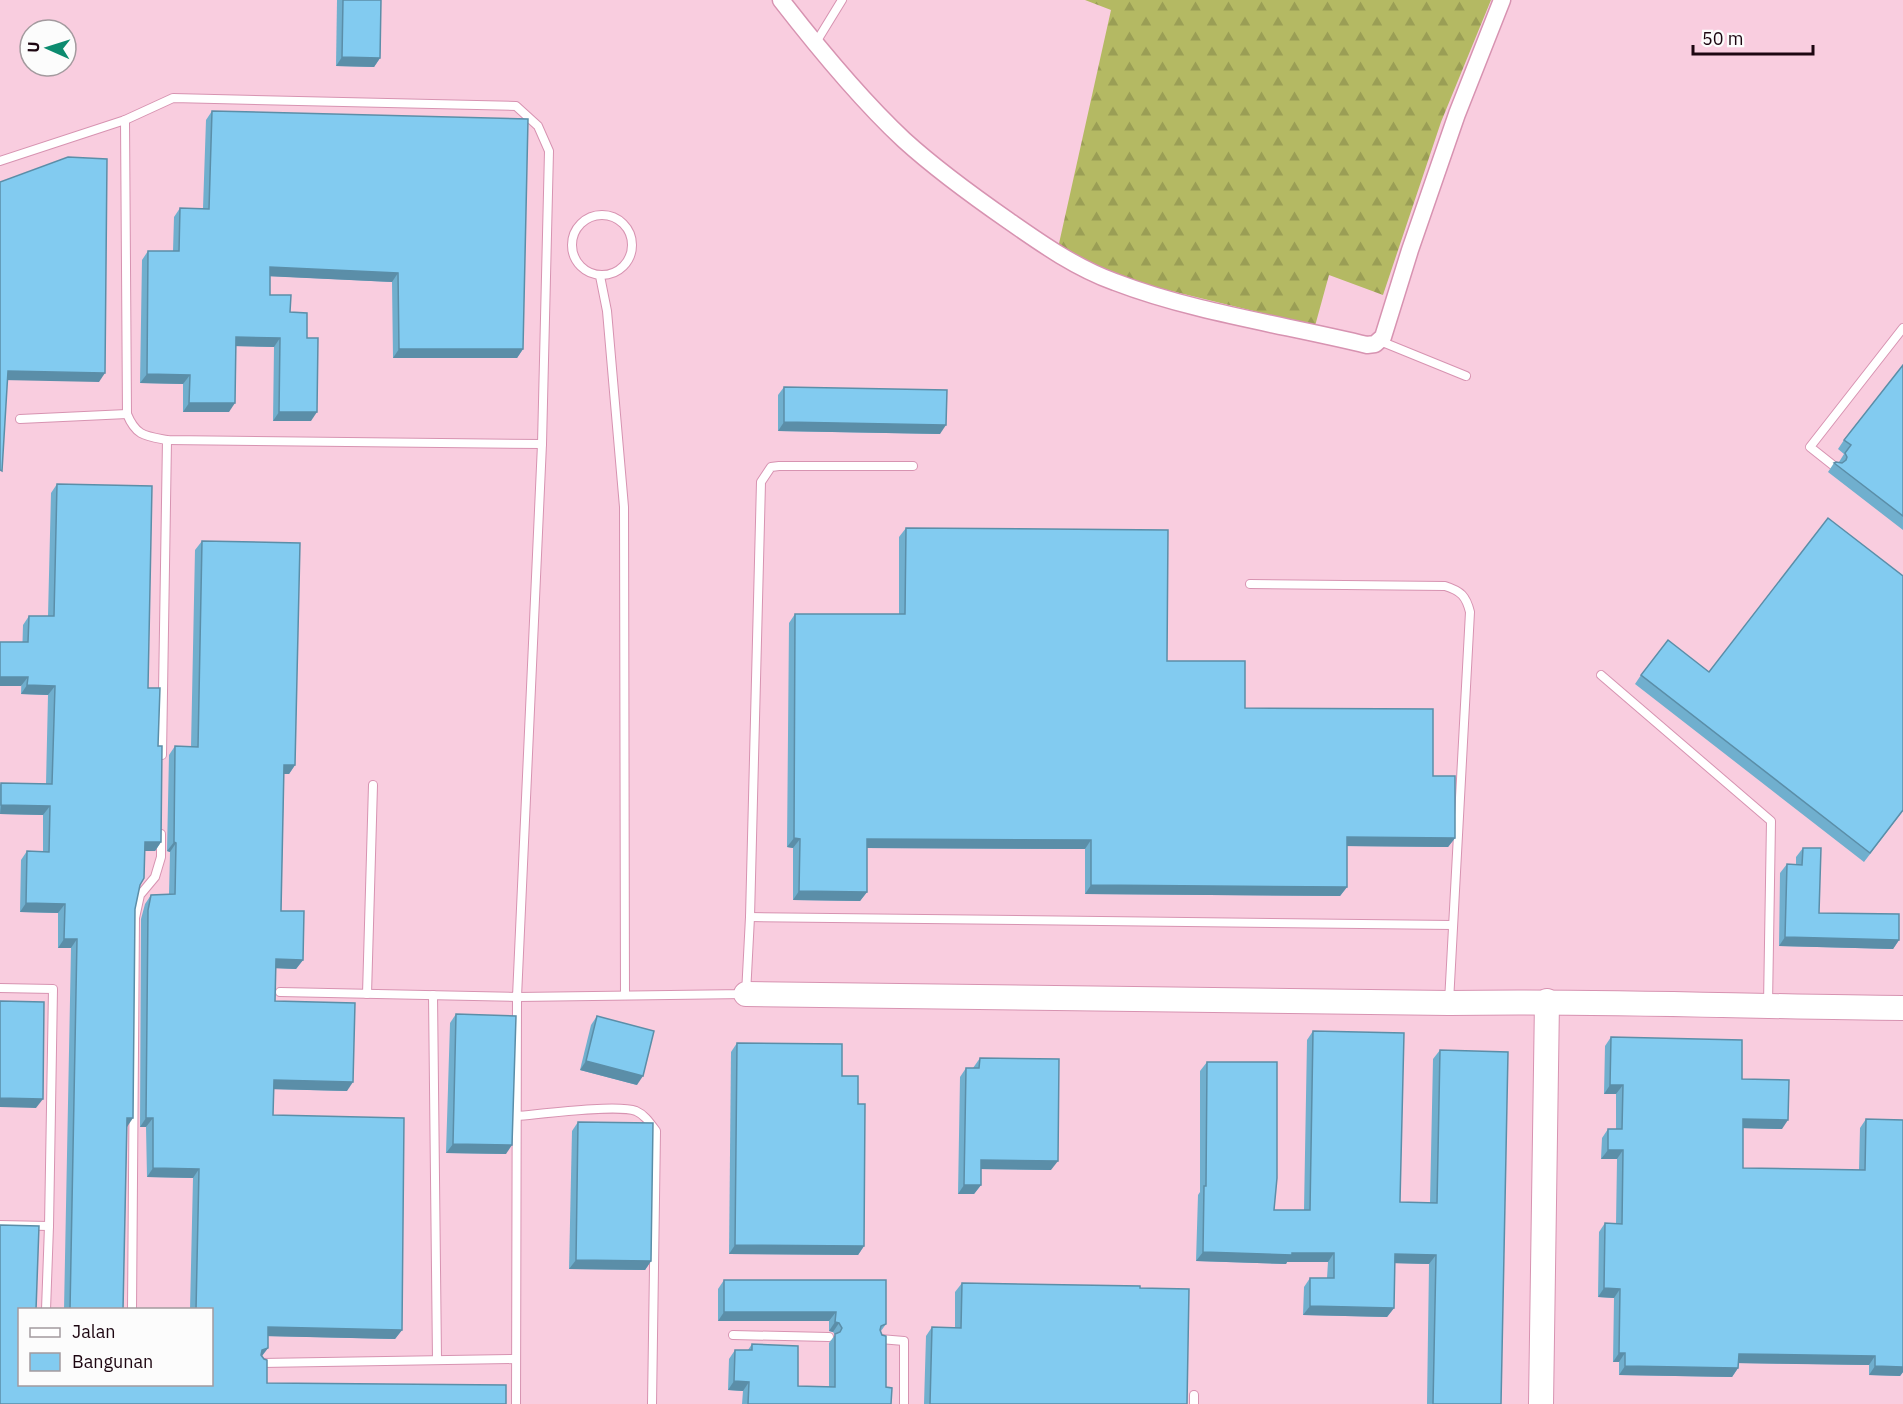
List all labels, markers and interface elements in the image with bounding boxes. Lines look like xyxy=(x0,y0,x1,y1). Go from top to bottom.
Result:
north arrow xyxy=(18,18,78,78)
scale bar xyxy=(1693,18,1813,56)
text: 50 m xyxy=(1702,27,1744,50)
text: U xyxy=(23,41,43,53)
legend xyxy=(18,1308,213,1386)
text: Jalan xyxy=(72,1320,116,1343)
text: Bangunan xyxy=(72,1350,153,1373)

